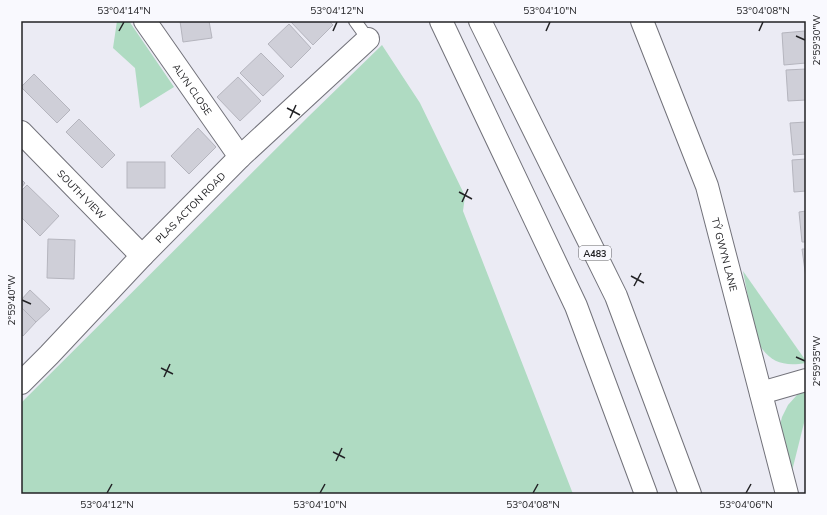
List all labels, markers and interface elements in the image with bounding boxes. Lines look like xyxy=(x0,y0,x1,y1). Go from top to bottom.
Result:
text: 53°04'14"N xyxy=(97,4,151,17)
text: 53°04'12"N xyxy=(310,4,364,17)
text: 53°04'10"N xyxy=(523,4,577,17)
text: 53°04'08"N xyxy=(736,4,790,17)
text: 2°59'30"W xyxy=(810,15,823,65)
street label: ALYN CLOSE xyxy=(170,61,215,117)
street label: SOUTH VIEW xyxy=(55,167,109,222)
street label: PLAS ACTON ROAD xyxy=(152,169,228,245)
street label: TŶ GWYN LANE xyxy=(709,216,741,293)
road number: A483 xyxy=(579,246,611,260)
text: 2°59'40"W xyxy=(5,275,18,325)
text: 2°59'35"W xyxy=(810,336,823,386)
text: 53°04'12"N xyxy=(80,498,134,511)
text: 53°04'10"N xyxy=(293,498,347,511)
text: 53°04'08"N xyxy=(506,498,560,511)
text: 53°04'06"N xyxy=(719,498,773,511)

